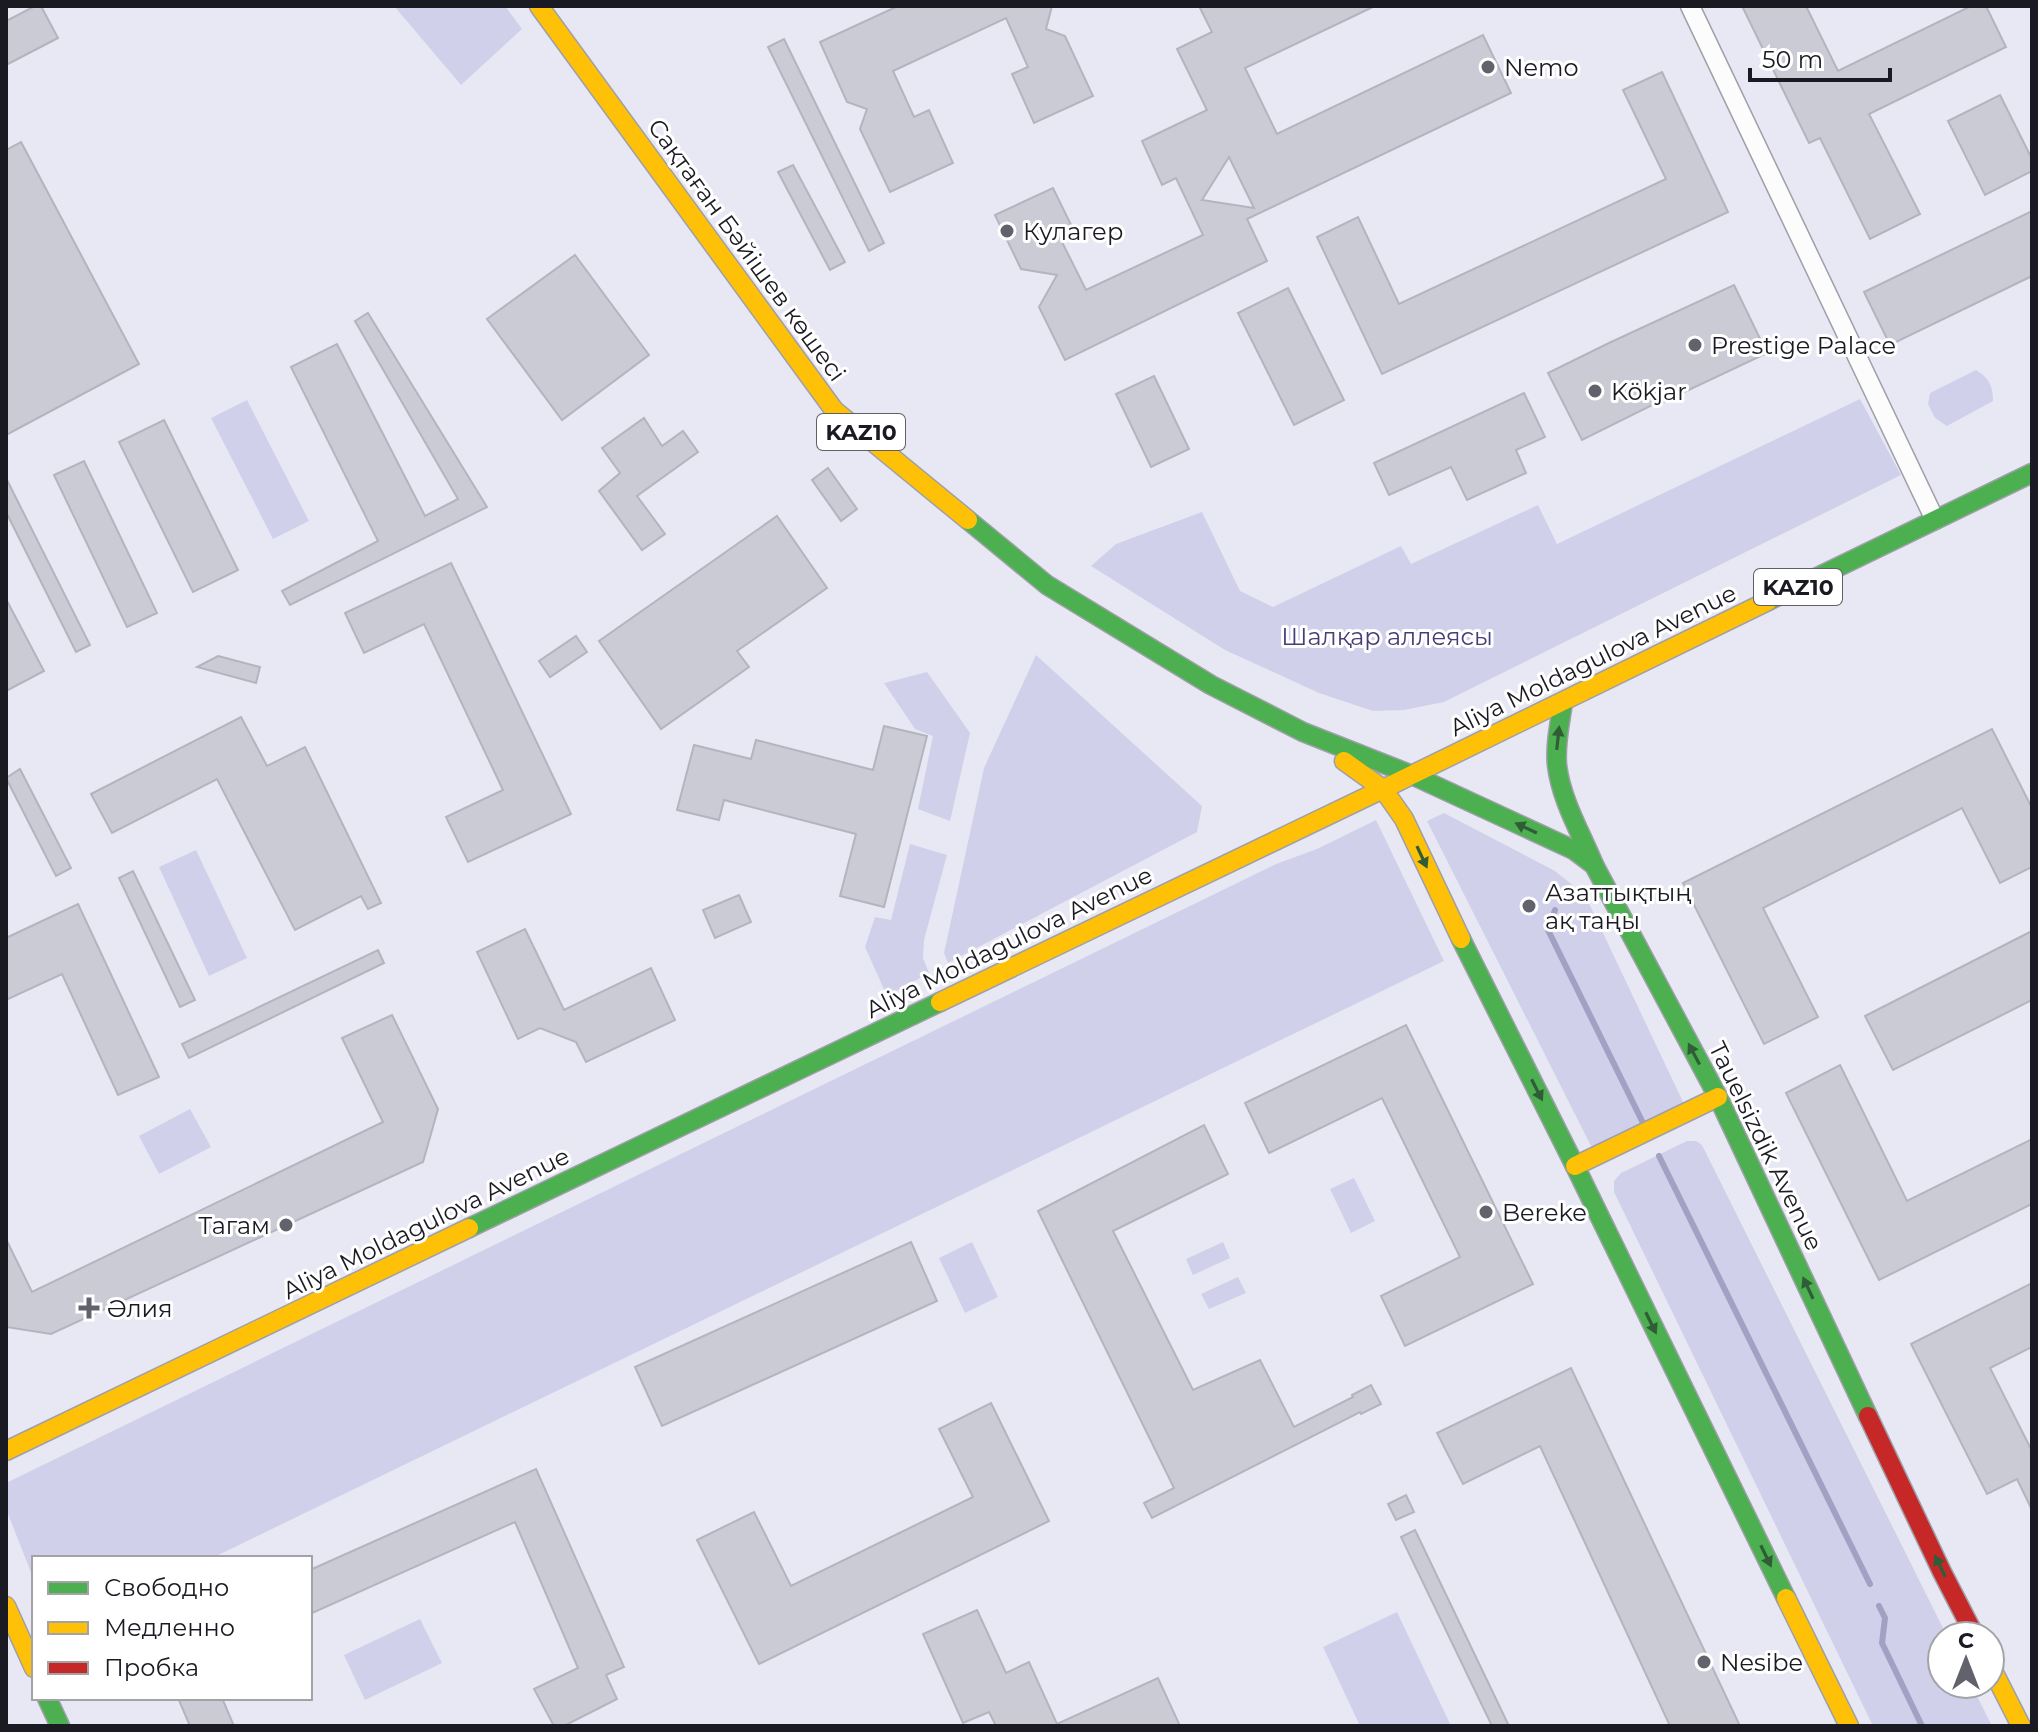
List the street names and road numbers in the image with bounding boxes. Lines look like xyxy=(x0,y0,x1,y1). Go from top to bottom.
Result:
street label: Сақтаған Бәйішев көшесі xyxy=(642,113,852,387)
road number: KAZ10 xyxy=(817,414,905,450)
road number: KAZ10 xyxy=(1754,569,1842,605)
street label: Aliya Moldagulova Avenue xyxy=(1445,578,1741,742)
street label: Aliya Moldagulova Avenue xyxy=(861,860,1157,1024)
street label: Tauelsizdik Avenue xyxy=(1703,1037,1829,1255)
street label: Aliya Moldagulova Avenue xyxy=(278,1141,574,1305)

